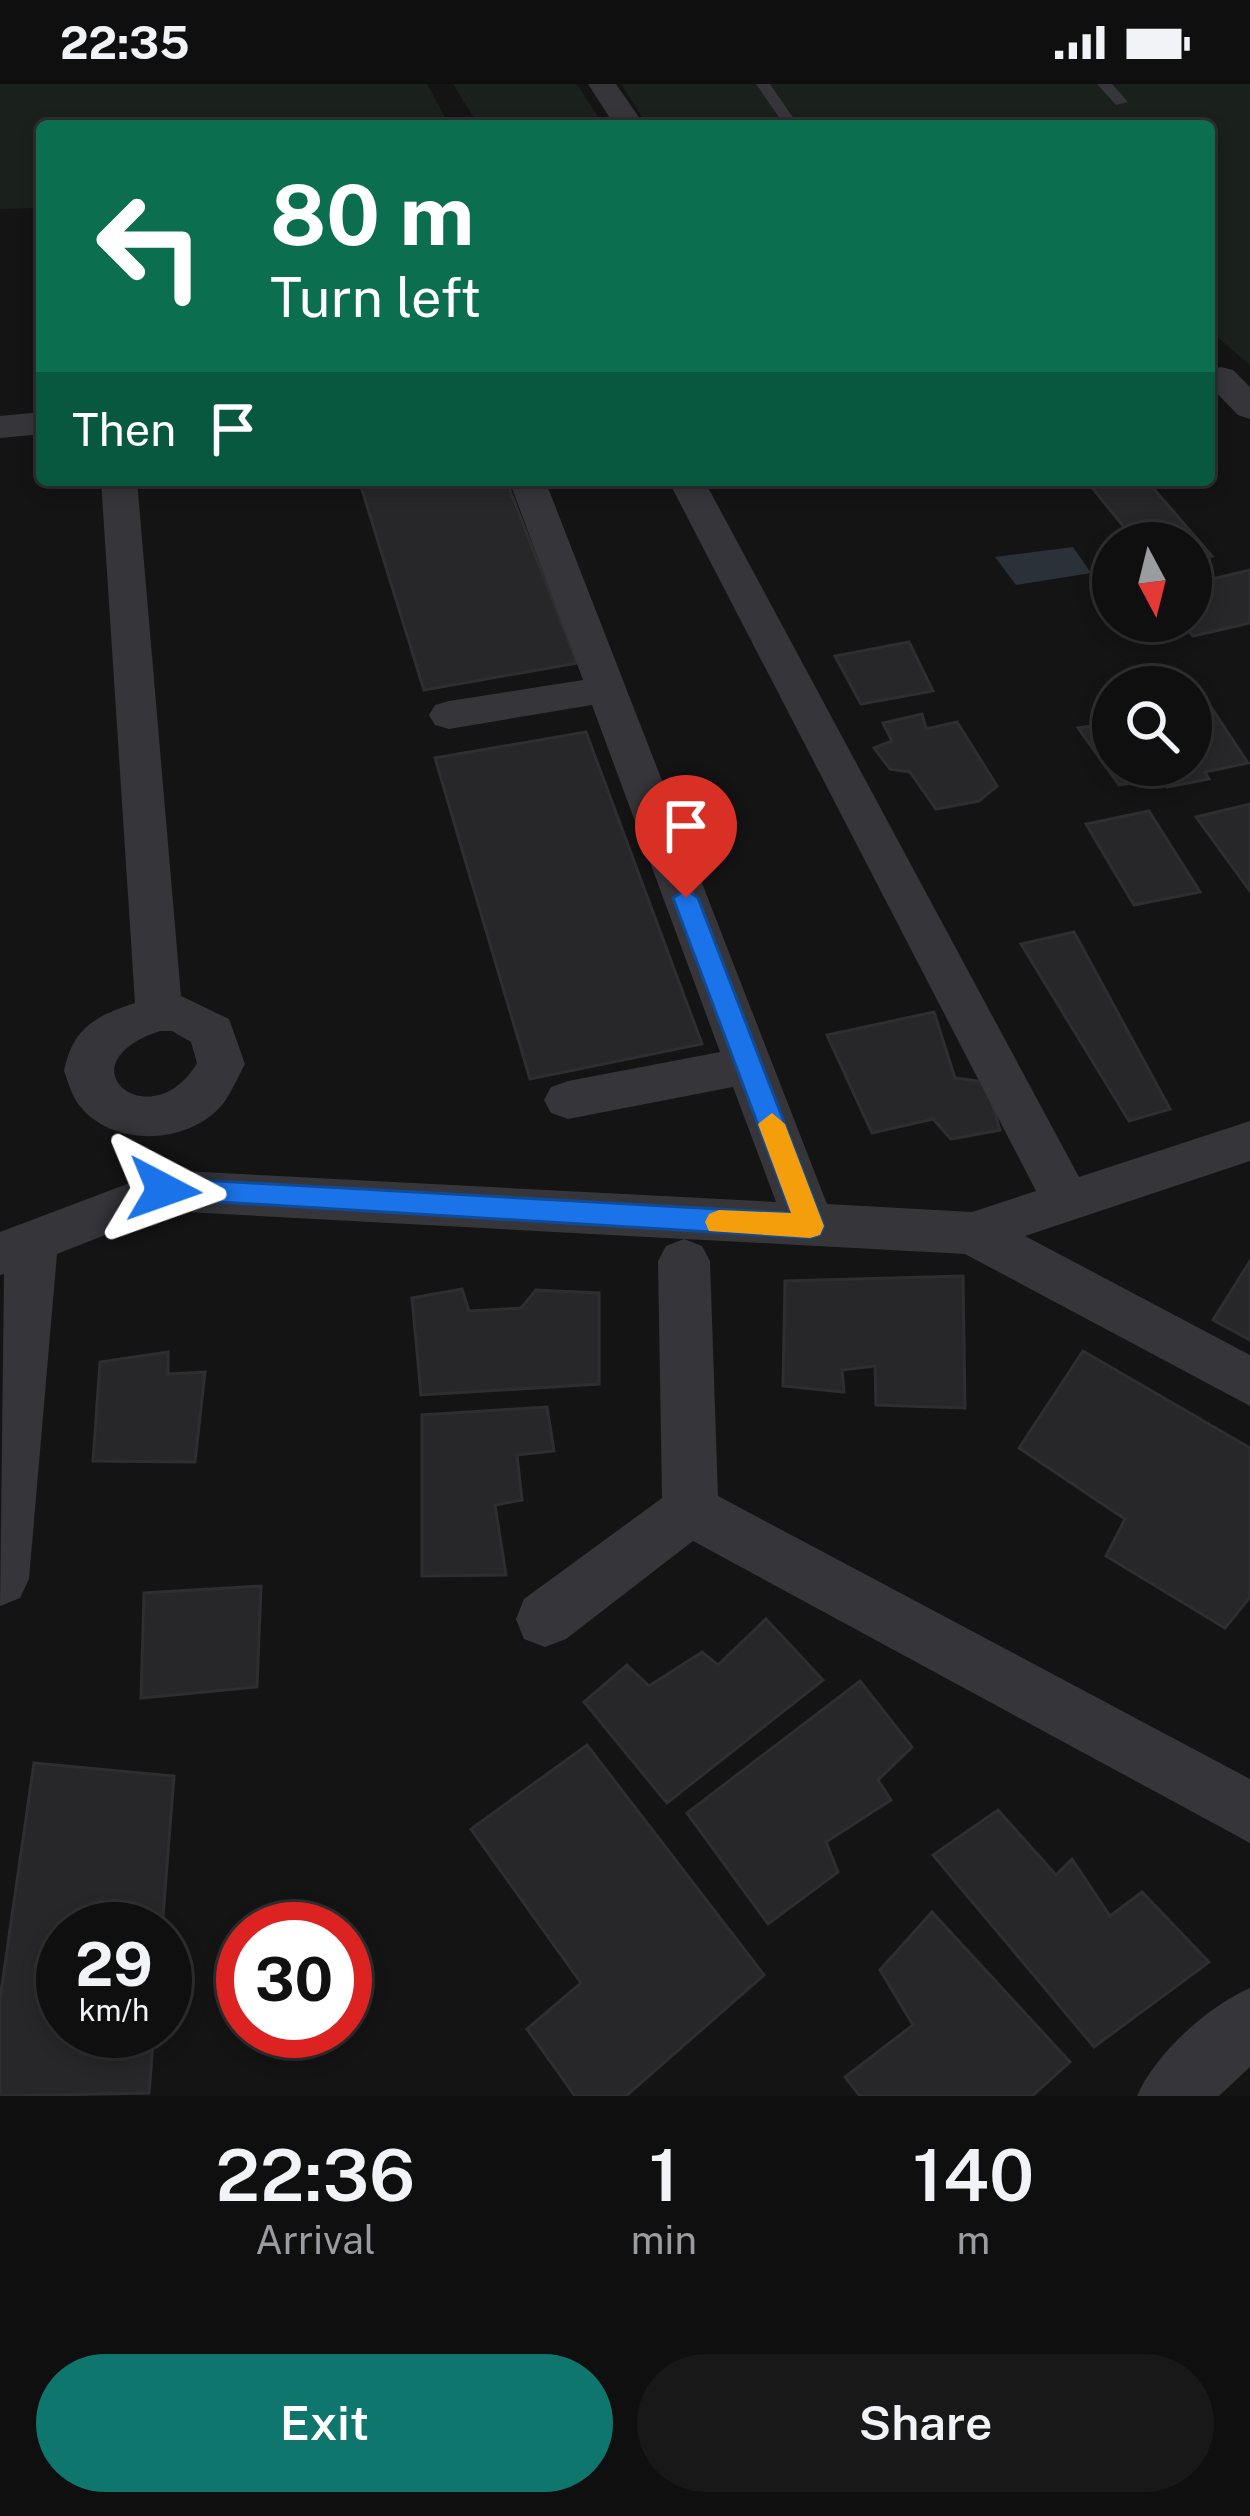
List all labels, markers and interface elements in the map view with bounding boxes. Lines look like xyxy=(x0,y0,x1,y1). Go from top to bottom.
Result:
text: 22:35 xyxy=(60,16,190,69)
text: 80 m xyxy=(270,165,474,264)
icon: left xyxy=(72,168,228,324)
text: Turn left xyxy=(270,266,481,329)
icon: arrive xyxy=(200,396,266,462)
text: Then xyxy=(72,403,176,456)
north arrow xyxy=(1092,522,1212,642)
map controls xyxy=(1092,522,1212,786)
button: search xyxy=(1092,666,1212,786)
pin xyxy=(635,775,737,898)
icon: arrive xyxy=(653,793,719,859)
position arrow xyxy=(101,1127,227,1253)
speed limit sign: 30 xyxy=(216,1902,372,2058)
text: 29 xyxy=(75,1929,153,2000)
text: km/h xyxy=(79,1992,149,2028)
text: 22:36 xyxy=(216,2133,415,2217)
text: 1 xyxy=(649,2133,679,2217)
text: 140 xyxy=(913,2133,1034,2217)
text: Arrival xyxy=(255,2217,376,2263)
text: min xyxy=(631,2217,697,2263)
text: m xyxy=(957,2217,990,2263)
button: Exit xyxy=(36,2354,613,2492)
button: Share xyxy=(637,2354,1214,2492)

